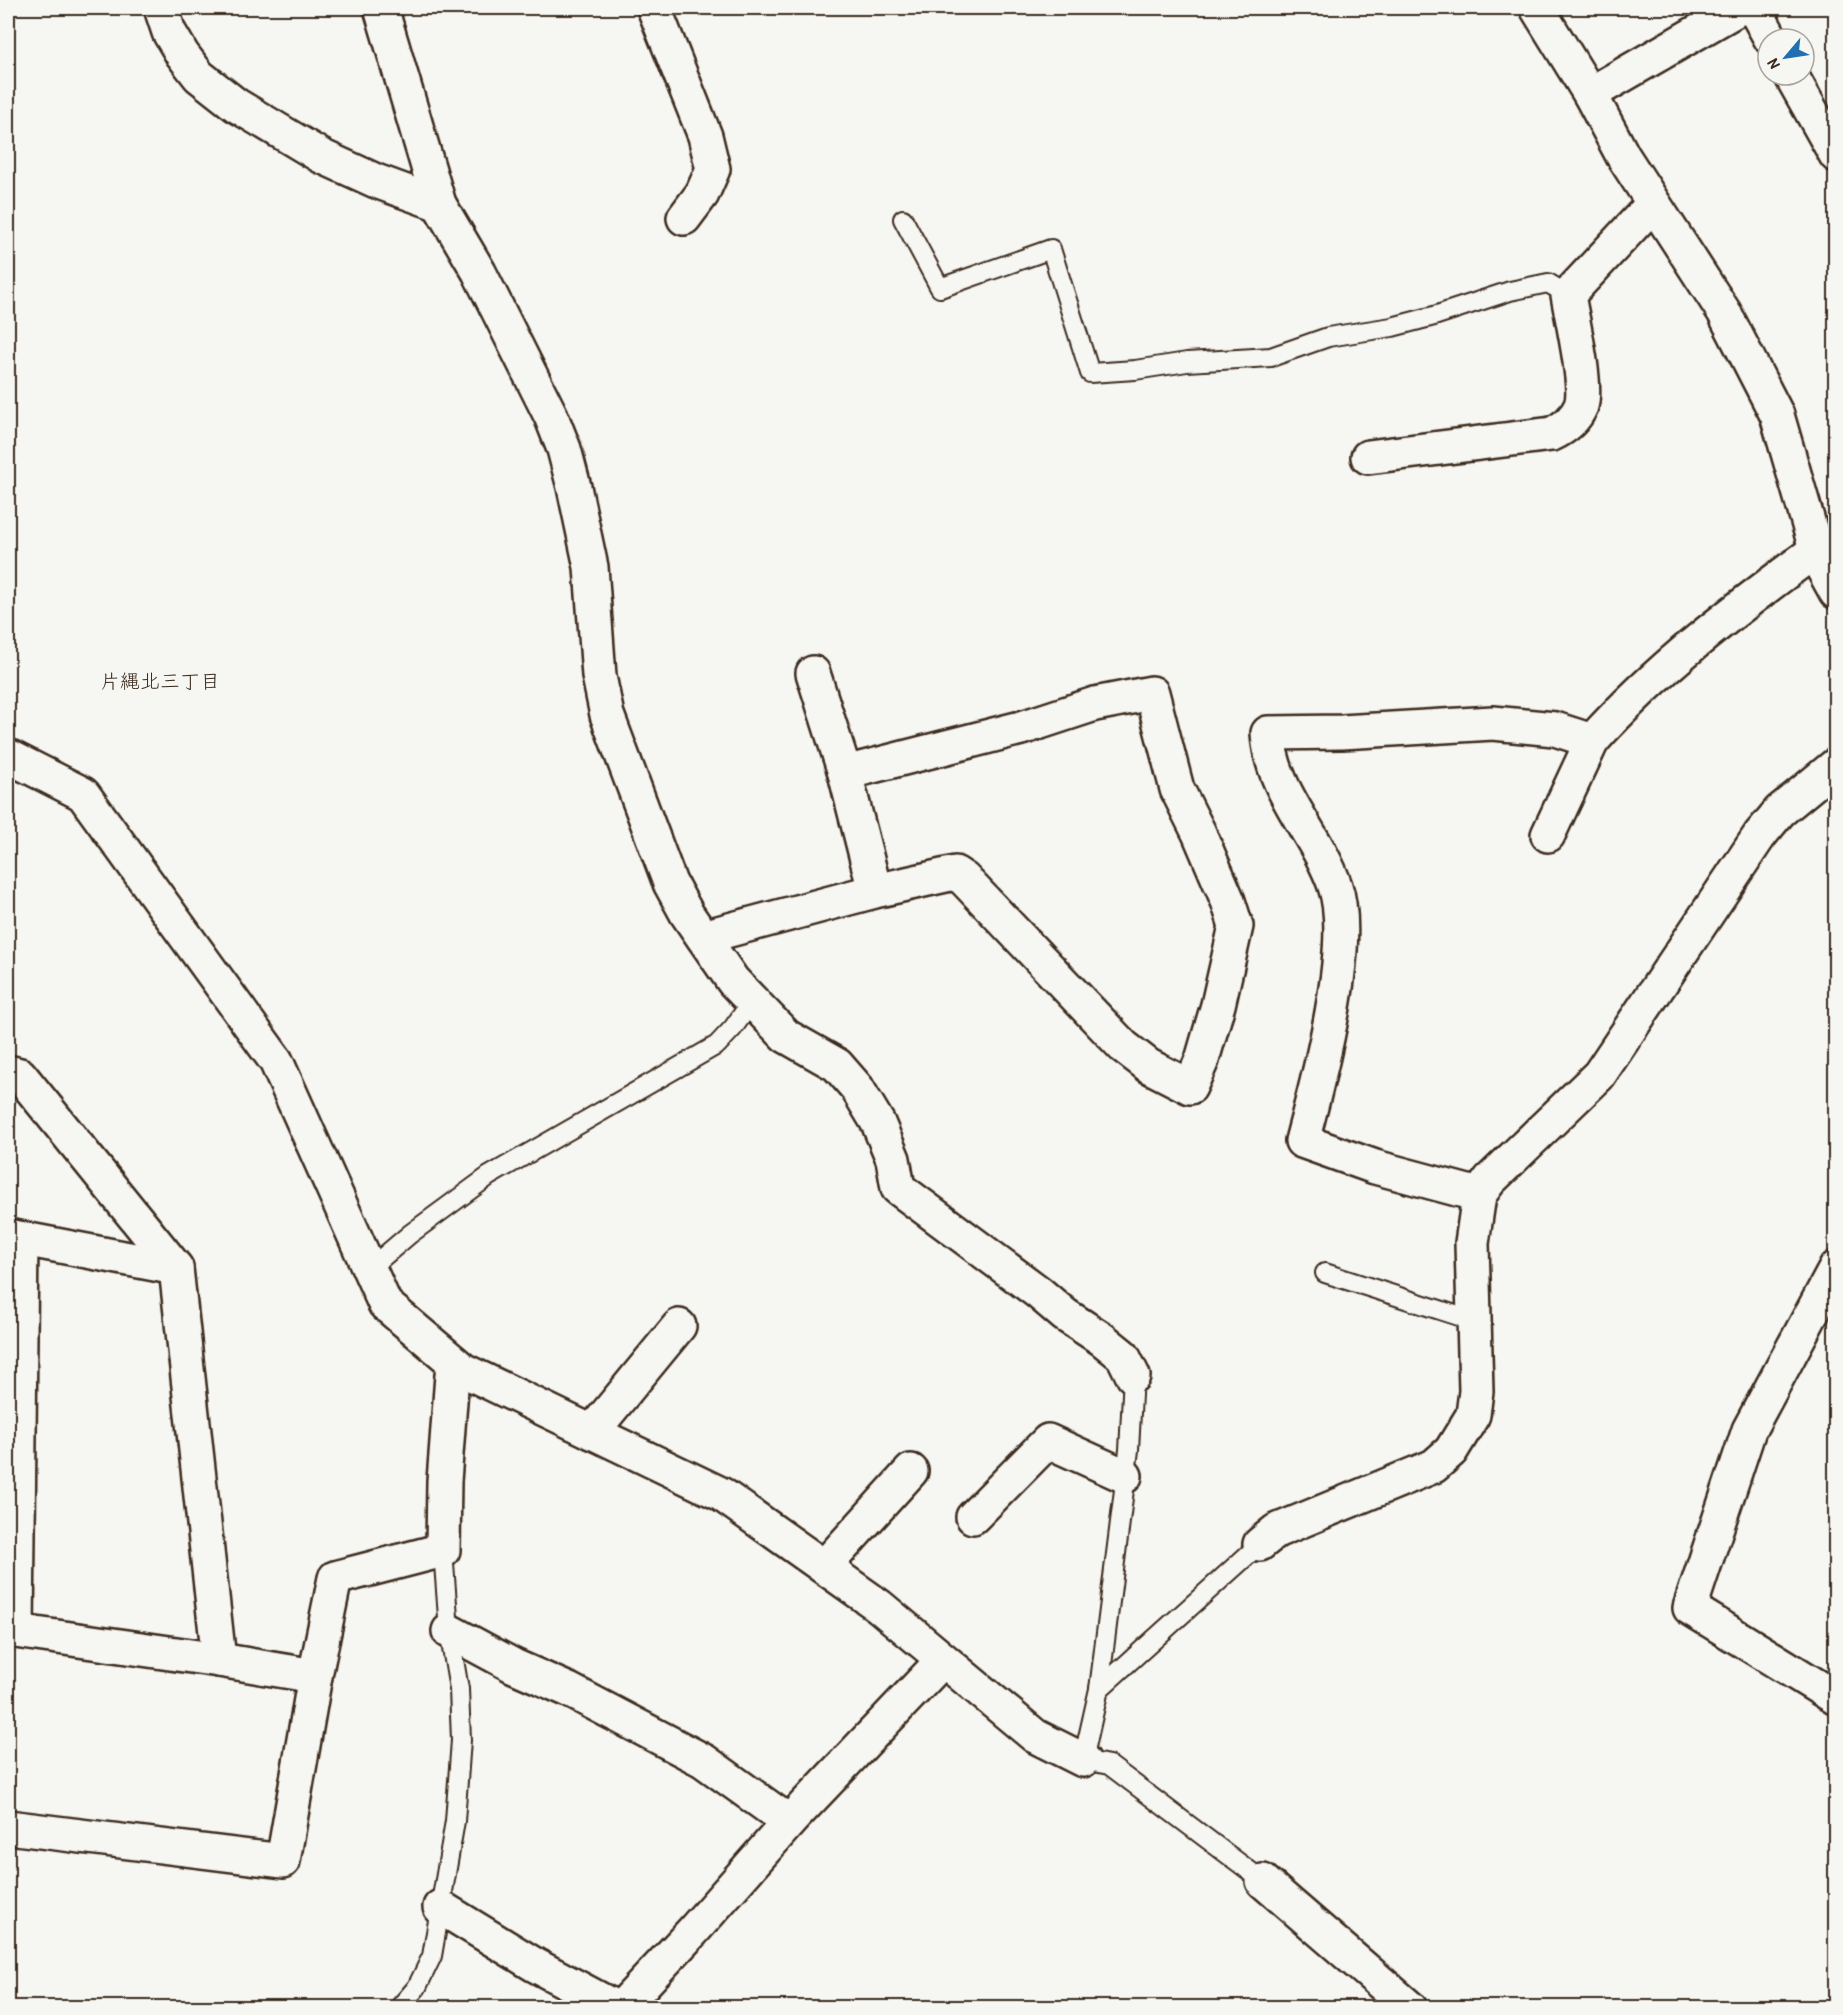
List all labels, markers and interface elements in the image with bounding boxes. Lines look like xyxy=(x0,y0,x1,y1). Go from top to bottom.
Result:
north arrow xyxy=(1756,27,1816,87)
text: N xyxy=(1761,55,1785,73)
district label: 片縄北三丁目 xyxy=(100,667,220,694)

